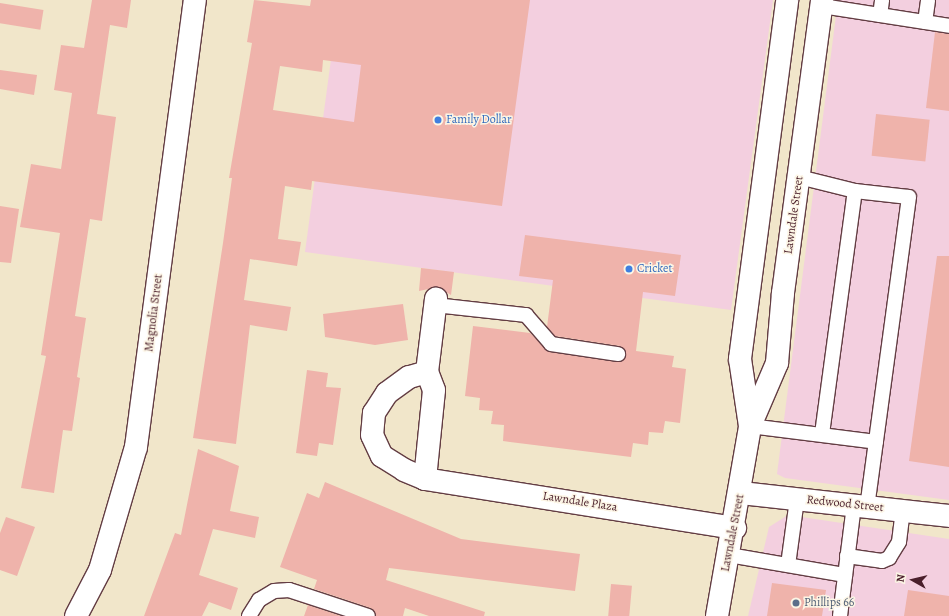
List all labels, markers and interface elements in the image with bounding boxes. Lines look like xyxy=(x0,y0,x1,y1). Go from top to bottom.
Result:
place label: Family Dollar xyxy=(446,113,512,127)
marker: Family Dollar xyxy=(433,115,443,125)
street label: Lawndale Street xyxy=(781,175,807,255)
place label: Cricket xyxy=(637,262,672,276)
marker: Cricket xyxy=(624,264,634,274)
street label: Magnolia Street xyxy=(142,273,166,353)
street label: Lawndale Plaza xyxy=(542,489,618,515)
street label: Lawndale Street xyxy=(718,493,748,573)
street label: Redwood Street xyxy=(806,493,884,515)
north arrow xyxy=(893,560,933,600)
text: N xyxy=(893,573,909,583)
place label: Phillips 66 xyxy=(804,596,854,610)
marker: Phillips 66 xyxy=(791,598,801,608)

